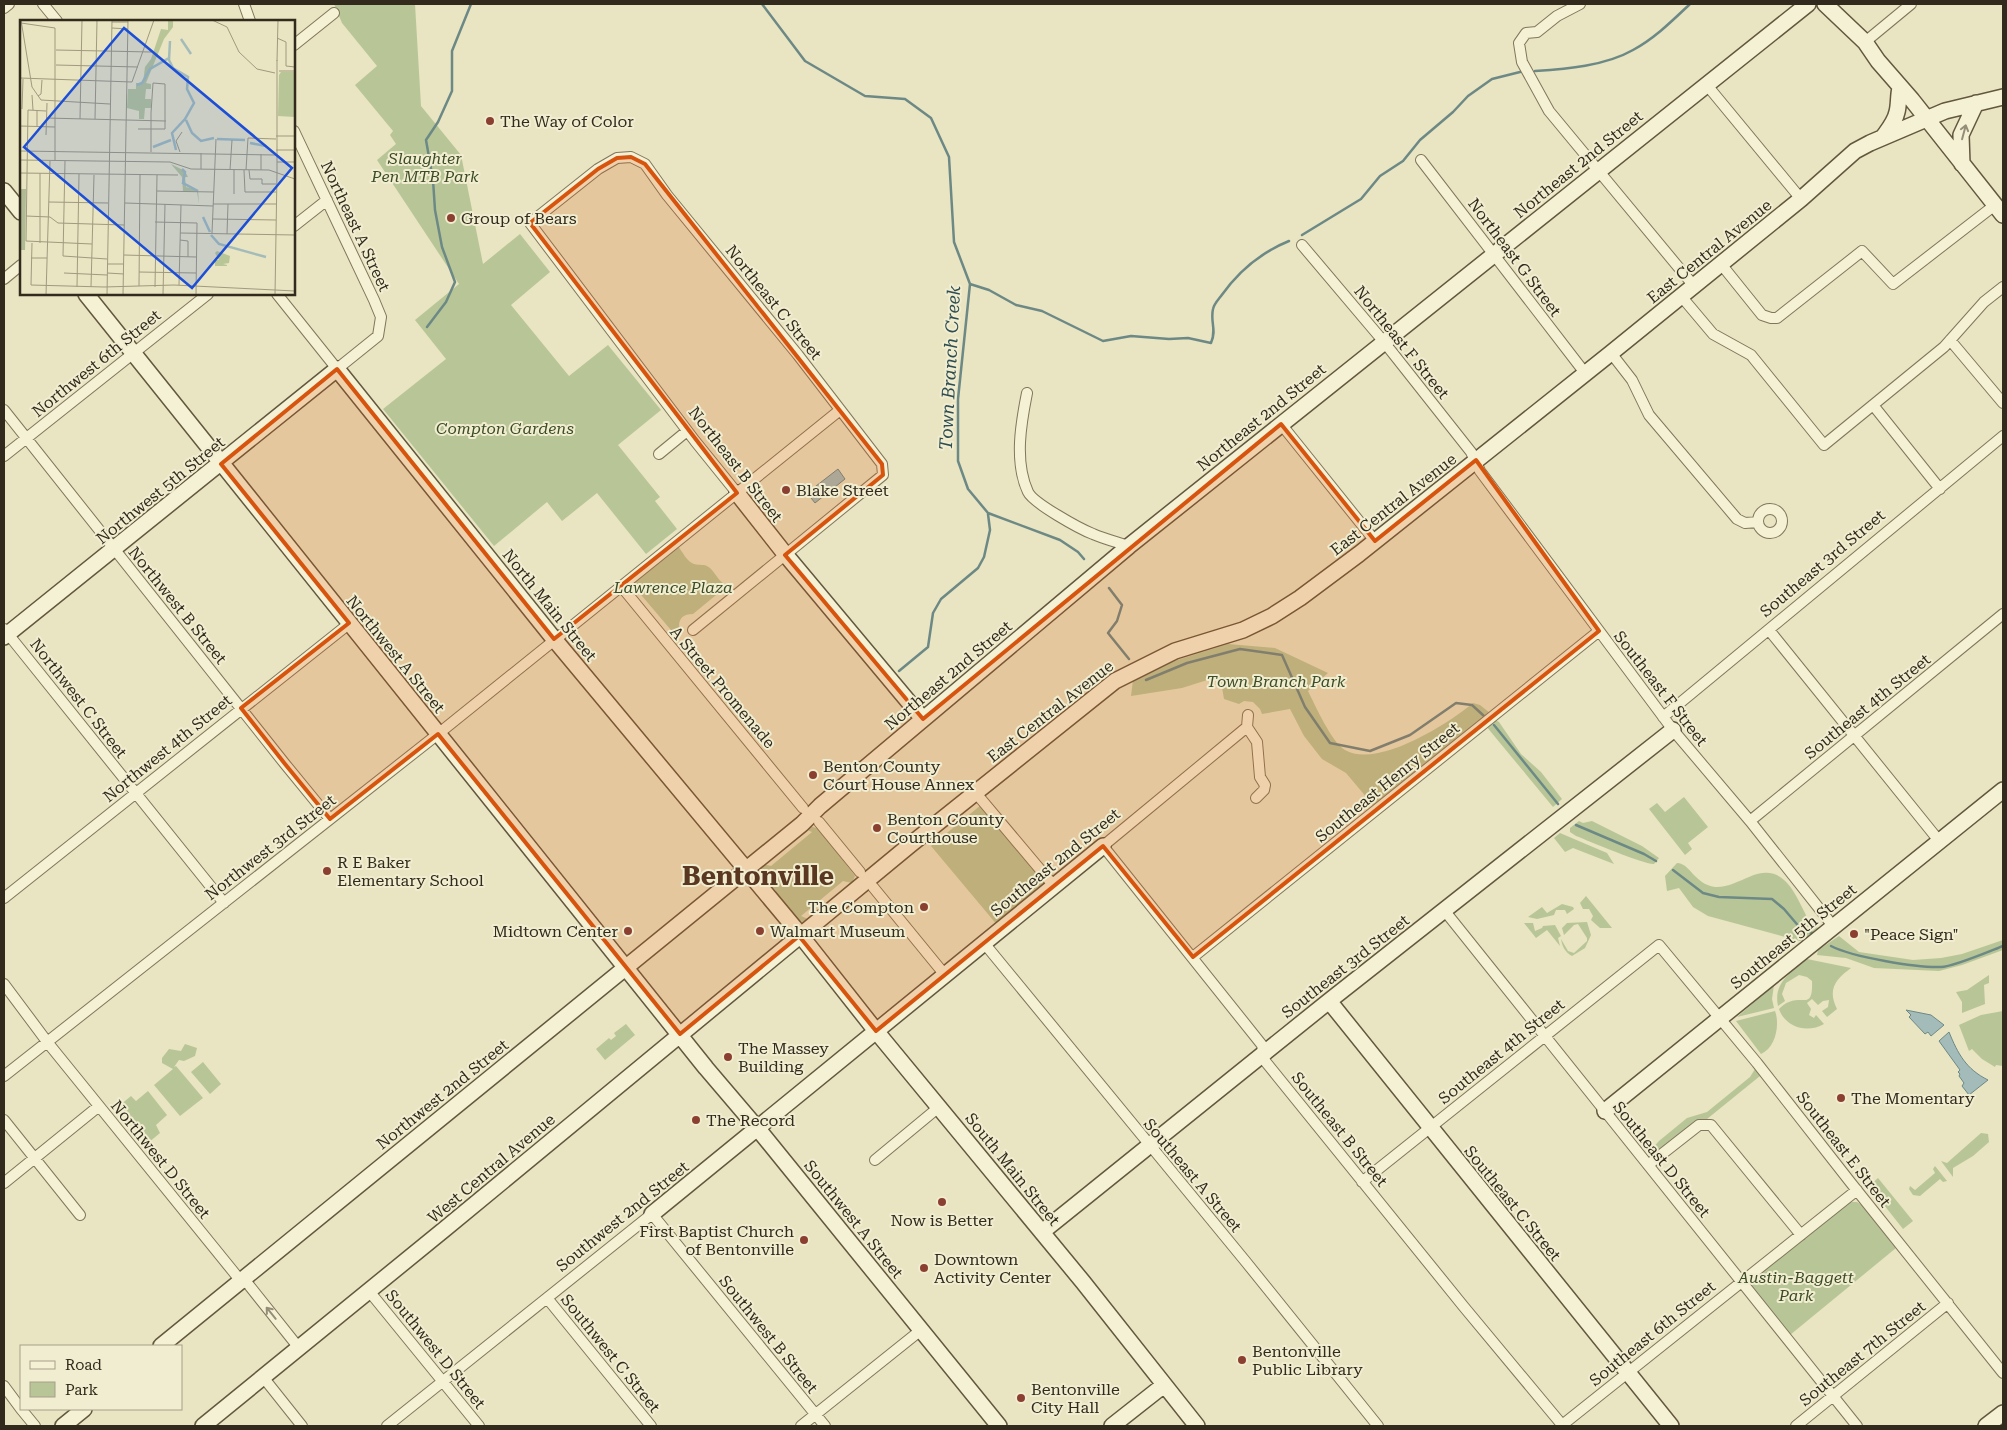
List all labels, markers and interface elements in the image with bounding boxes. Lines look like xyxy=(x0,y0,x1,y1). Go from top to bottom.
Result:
inset map xyxy=(20,20,295,295)
street label: Northeast 2nd Street xyxy=(1510,107,1647,222)
place label: The Way of Color xyxy=(500,112,634,131)
marker: The Way of Color xyxy=(484,115,496,127)
one-way arrow xyxy=(1960,124,1969,140)
park label: Slaughter Pen MTB Park xyxy=(370,149,479,186)
street label: Northeast A Street xyxy=(317,158,394,294)
street label: Northeast G Street xyxy=(1464,195,1565,320)
street label: East Central Avenue xyxy=(1643,195,1776,307)
place label: Group of Bears xyxy=(461,209,577,228)
marker: Group of Bears xyxy=(445,212,457,224)
street label: Northeast C Street xyxy=(722,241,826,363)
street label: Northeast F Street xyxy=(1350,282,1453,403)
water label: Town Branch Creek xyxy=(935,285,964,451)
street label: Northwest 6th Street xyxy=(28,306,164,421)
street label: Northeast 2nd Street xyxy=(1193,360,1330,475)
street label: Northeast B Street xyxy=(685,403,787,526)
park label: Compton Gardens xyxy=(436,419,574,438)
street label: Northwest 5th Street xyxy=(92,433,228,548)
street label: East Central Avenue xyxy=(1327,449,1460,560)
place label: Blake Street xyxy=(796,481,889,500)
marker: Blake Street xyxy=(780,484,792,496)
street label: Southeast 3rd Street xyxy=(1756,506,1889,621)
street label: Northwest B Street xyxy=(124,543,231,668)
street label: North Main Street xyxy=(499,545,601,665)
park label: Lawrence Plaza xyxy=(612,578,733,597)
street label: Northwest A Street xyxy=(342,592,449,717)
street label: Northeast 2nd Street xyxy=(881,617,1016,734)
street label: A Street Promenade xyxy=(666,623,779,752)
street label: Southeast F Street xyxy=(1610,627,1711,750)
street label: Northwest C Street xyxy=(26,635,131,762)
street label: Southeast 4th Street xyxy=(1801,650,1934,763)
street label: East Central Avenue xyxy=(984,656,1117,767)
park label: Town Branch Park xyxy=(1207,672,1346,691)
street label: Northwest 4th Street xyxy=(99,691,235,806)
street label: Southeast Henry Street xyxy=(1311,718,1463,846)
place label: Benton County Court House Annex xyxy=(823,757,975,794)
marker: Benton County Court House Annex xyxy=(807,769,819,781)
street label: Northwest 3rd Street xyxy=(201,791,339,904)
street label: Southeast 2nd Street xyxy=(987,804,1124,920)
place label: Benton County Courthouse xyxy=(887,810,1005,847)
marker: Benton County Courthouse xyxy=(871,822,883,834)
place label: R E Baker Elementary School xyxy=(337,853,484,890)
district label: Bentonville xyxy=(682,861,834,891)
marker: R E Baker Elementary School xyxy=(321,865,333,877)
street label: Southeast 5th Street xyxy=(1727,880,1860,993)
place label: The Compton xyxy=(808,898,914,917)
marker: The Compton xyxy=(918,901,930,913)
street label: Southeast 3rd Street xyxy=(1278,911,1413,1022)
place label: Midtown Center xyxy=(493,922,618,941)
place label: Walmart Museum xyxy=(770,922,906,941)
marker: Midtown Center xyxy=(622,925,634,937)
marker: Walmart Museum xyxy=(754,925,766,937)
place label: "Peace Sign" xyxy=(1864,925,1959,944)
marker: "Peace Sign" xyxy=(1848,928,1860,940)
street label: Southeast 4th Street xyxy=(1435,995,1568,1108)
street label: Northwest 2nd Street xyxy=(373,1035,512,1153)
place label: The Massey Building xyxy=(738,1039,829,1076)
marker: The Massey Building xyxy=(722,1051,734,1063)
street label: Southeast B Street xyxy=(1288,1068,1392,1190)
street label: Southeast E Street xyxy=(1793,1088,1895,1211)
place label: The Momentary xyxy=(1851,1089,1975,1108)
marker: The Momentary xyxy=(1835,1092,1847,1104)
street label: Northwest D Street xyxy=(107,1096,214,1222)
street label: Southeast D Street xyxy=(1609,1098,1714,1221)
street label: South Main Street xyxy=(961,1109,1064,1230)
street label: West Central Avenue xyxy=(424,1110,559,1227)
place label: The Record xyxy=(706,1111,795,1130)
marker: The Record xyxy=(690,1114,702,1126)
street label: Southeast A Street xyxy=(1140,1115,1246,1236)
street label: Southeast C Street xyxy=(1460,1142,1565,1265)
street label: Southwest A Street xyxy=(800,1156,907,1282)
street label: Southwest 2nd Street xyxy=(552,1157,692,1276)
marker: Now is Better xyxy=(936,1196,948,1208)
place label: Now is Better xyxy=(890,1211,994,1230)
place label: First Baptist Church of Bentonville xyxy=(639,1222,794,1259)
marker: First Baptist Church of Bentonville xyxy=(798,1234,810,1246)
place label: Downtown Activity Center xyxy=(934,1250,1051,1287)
marker: Downtown Activity Center xyxy=(918,1262,930,1274)
park label: Austin-Baggett Park xyxy=(1737,1268,1854,1305)
street label: Southwest B Street xyxy=(715,1272,822,1397)
street label: Southeast 6th Street xyxy=(1586,1277,1719,1390)
street label: Southwest D Street xyxy=(382,1286,490,1413)
street label: Southwest C Street xyxy=(557,1290,664,1416)
street label: Southeast 7th Street xyxy=(1796,1297,1929,1410)
one-way arrow xyxy=(266,1306,277,1319)
place label: Bentonville Public Library xyxy=(1252,1342,1363,1379)
legend xyxy=(20,1345,182,1410)
marker: Bentonville Public Library xyxy=(1236,1354,1248,1366)
text: Road xyxy=(65,1356,102,1374)
place label: Bentonville City Hall xyxy=(1031,1380,1120,1417)
text: Park xyxy=(65,1381,99,1399)
marker: Bentonville City Hall xyxy=(1015,1392,1027,1404)

